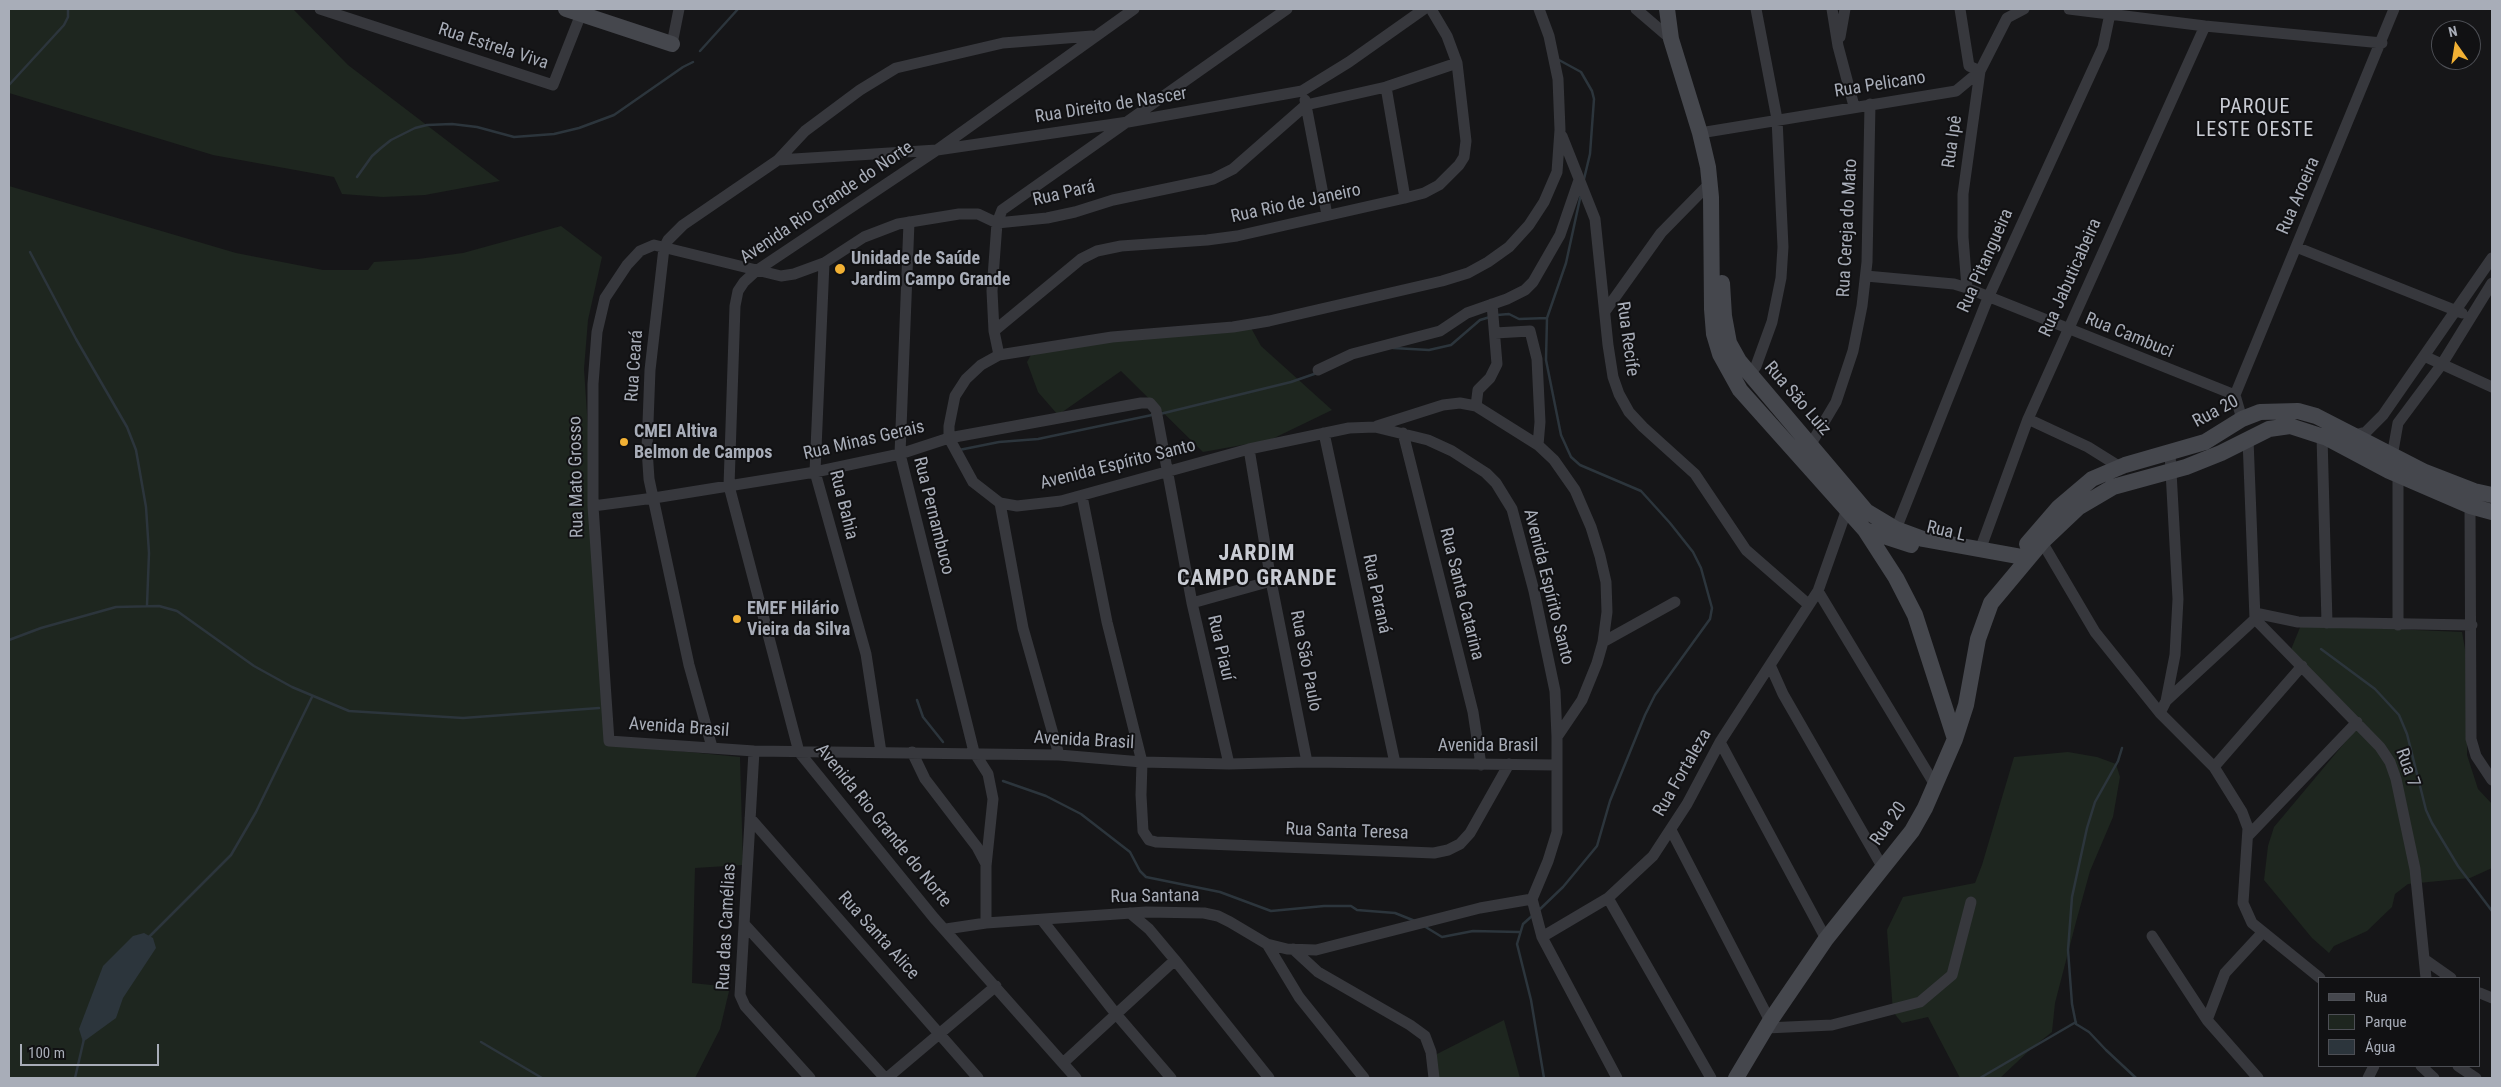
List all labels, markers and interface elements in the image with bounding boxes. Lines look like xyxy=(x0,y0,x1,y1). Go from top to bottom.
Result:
street label: Rua Estrela Viva xyxy=(435,19,551,75)
north arrow xyxy=(2431,20,2481,70)
text: N xyxy=(2447,23,2459,40)
street label: Rua Pelicano xyxy=(1833,67,1927,103)
street label: Rua Direito de Nascer xyxy=(1034,83,1188,129)
district label: PARQUE LESTE OESTE xyxy=(2194,96,2316,143)
street label: Rua Ipê xyxy=(1939,114,1967,170)
street label: Avenida Rio Grande do Norte xyxy=(736,137,918,269)
street label: Rua Aroeira xyxy=(2273,154,2325,238)
street label: Rua Cereja do Mato xyxy=(1834,158,1862,298)
street label: Rua Pará xyxy=(1031,176,1097,212)
street label: Rua Rio de Janeiro xyxy=(1229,180,1363,228)
street label: Rua Pitangueira xyxy=(1953,206,2019,316)
street label: Rua Jabuticabeira xyxy=(2035,215,2107,341)
place label: Unidade de Saúde Jardim Campo Grande xyxy=(851,248,1010,290)
marker: Unidade de Saúde Jardim Campo Grande xyxy=(833,262,847,276)
street label: Rua Recife xyxy=(1611,300,1643,378)
street label: Rua Cambuci xyxy=(2082,308,2176,364)
street label: Rua Ceará xyxy=(622,329,648,403)
street label: Rua São Luiz xyxy=(1759,358,1835,440)
street label: Rua 20 xyxy=(2189,391,2243,433)
street label: Rua Mato Grosso xyxy=(565,416,589,538)
street label: Rua Minas Gerais xyxy=(801,417,927,465)
place label: CMEI Altiva Belmon de Campos xyxy=(634,421,772,464)
street label: Avenida Espírito Santo xyxy=(1038,435,1198,495)
marker: CMEI Altiva Belmon de Campos xyxy=(618,436,630,448)
street label: Rua Pernambuco xyxy=(908,455,958,577)
street label: Rua Bahia xyxy=(824,468,862,542)
street label: Avenida Espírito Santo xyxy=(1518,507,1578,667)
street label: Rua L xyxy=(1924,517,1968,547)
street label: Rua Santa Catarina xyxy=(1434,526,1488,662)
district label: JARDIM CAMPO GRANDE xyxy=(1175,541,1339,592)
street label: Rua Paraná xyxy=(1357,552,1395,636)
place label: EMEF Hilário Vieira da Silva xyxy=(747,598,850,640)
street label: Rua São Paulo xyxy=(1285,609,1325,713)
marker: EMEF Hilário Vieira da Silva xyxy=(731,613,743,625)
street label: Rua Piauí xyxy=(1202,613,1238,683)
street label: Avenida Brasil xyxy=(628,714,730,742)
street label: Rua Fortaleza xyxy=(1649,725,1717,821)
street label: Avenida Brasil xyxy=(1033,728,1135,754)
street label: Avenida Brasil xyxy=(1438,735,1538,757)
street label: Avenida Rio Grande do Norte xyxy=(810,740,956,912)
street label: Rua 7 xyxy=(2390,746,2424,790)
street label: Rua 20 xyxy=(1866,798,1912,850)
street label: Rua Santa Teresa xyxy=(1285,819,1409,845)
street label: Rua das Camélias xyxy=(713,863,741,991)
street label: Rua Santana xyxy=(1110,885,1200,909)
street label: Rua Santa Alice xyxy=(833,887,923,985)
legend xyxy=(2318,977,2481,1067)
text: Rua xyxy=(2365,988,2387,1006)
text: Parque xyxy=(2365,1013,2407,1031)
scale bar xyxy=(22,1034,161,1066)
text: Água xyxy=(2365,1038,2395,1056)
text: 100 m xyxy=(28,1044,65,1062)

